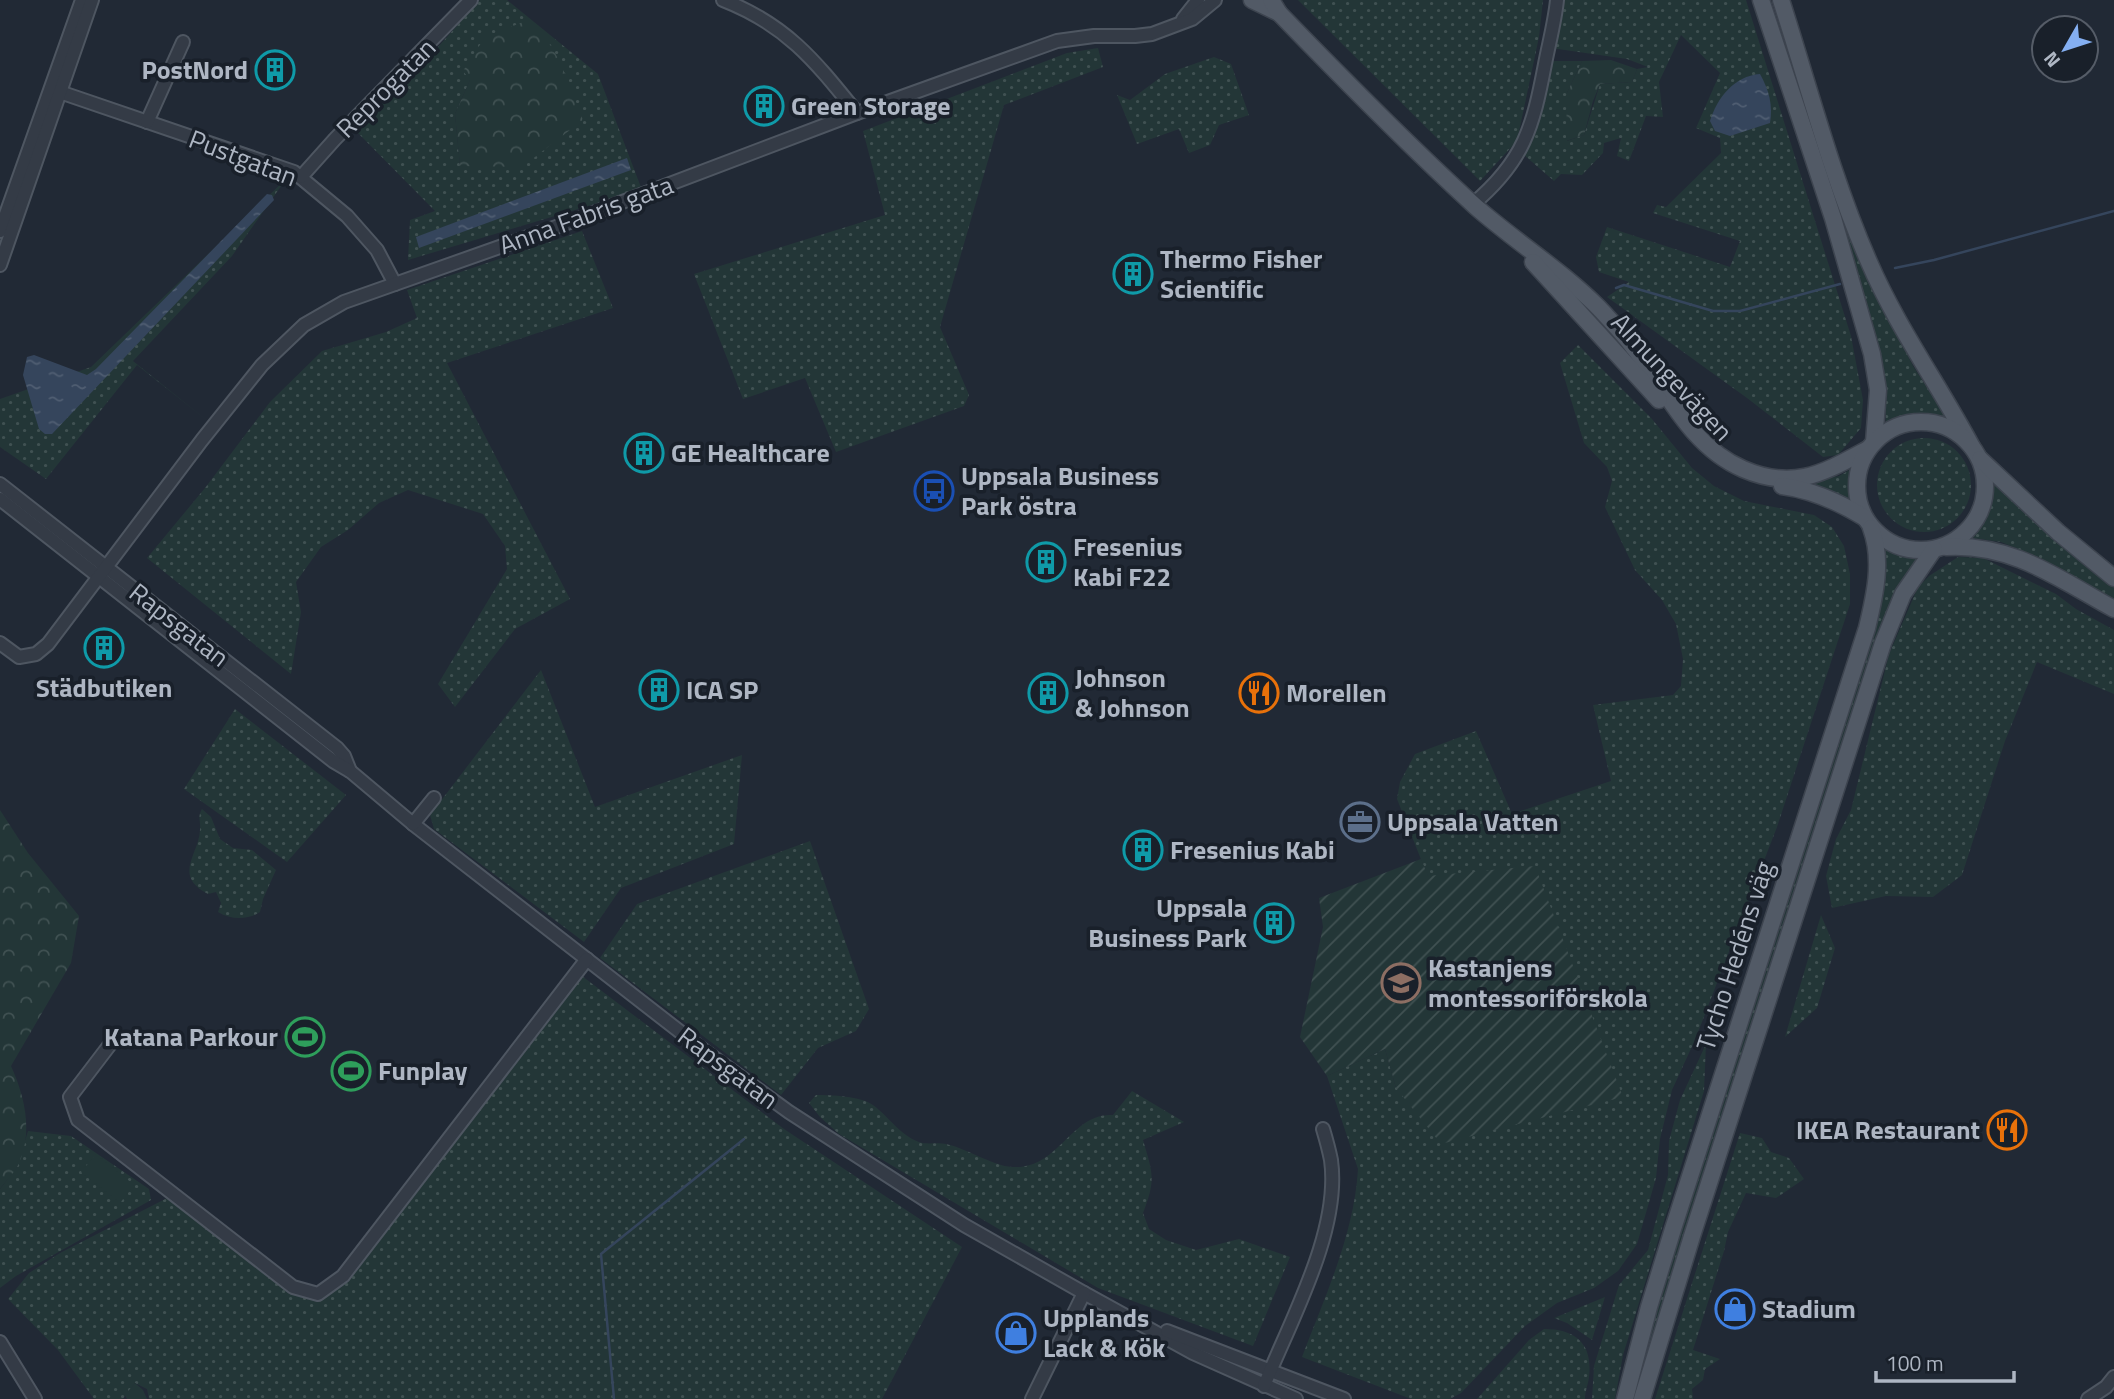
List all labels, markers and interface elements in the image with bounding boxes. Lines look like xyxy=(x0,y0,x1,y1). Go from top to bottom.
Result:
north arrow xyxy=(2030,14,2100,84)
street label: Reprogatan xyxy=(327,29,445,147)
text: N xyxy=(2036,46,2067,74)
building icon: PostNord xyxy=(254,49,296,91)
place label: PostNord xyxy=(141,50,248,89)
building icon: Green Storage xyxy=(743,85,785,127)
place label: Green Storage xyxy=(791,86,951,125)
street label: Pustgatan xyxy=(183,119,303,196)
street label: Anna Fabris gata xyxy=(493,165,678,264)
place label: Thermo Fisher Scientific xyxy=(1160,239,1323,308)
building icon: Thermo Fisher Scientific xyxy=(1112,253,1154,295)
street label: Almungevägen xyxy=(1602,304,1742,450)
building icon: GE Healthcare xyxy=(623,432,665,474)
place label: GE Healthcare xyxy=(671,433,830,472)
place label: Uppsala Business Park östra xyxy=(961,456,1159,525)
bus stop icon: Uppsala Business Park östra xyxy=(913,470,955,512)
place label: Fresenius Kabi F22 xyxy=(1073,527,1183,596)
building icon: Fresenius Kabi F22 xyxy=(1025,541,1067,583)
street label: Rapsgatan xyxy=(121,573,237,676)
building icon: Städbutiken xyxy=(83,627,125,669)
place label: Johnson & Johnson xyxy=(1075,658,1190,727)
place label: Städbutiken xyxy=(36,668,172,707)
building icon: ICA SP xyxy=(638,669,680,711)
place label: ICA SP xyxy=(686,670,758,709)
building icon: Johnson & Johnson xyxy=(1027,672,1069,714)
restaurant icon: Morellen xyxy=(1238,672,1280,714)
place label: Morellen xyxy=(1286,673,1387,712)
office icon: Uppsala Vatten xyxy=(1339,801,1381,843)
place label: Uppsala Vatten xyxy=(1387,802,1559,841)
building icon: Fresenius Kabi xyxy=(1122,829,1164,871)
place label: Fresenius Kabi xyxy=(1170,830,1335,869)
street label: Tycho Hedéns väg xyxy=(1686,856,1783,1055)
place label: Uppsala Business Park xyxy=(1088,888,1248,957)
building icon: Uppsala Business Park xyxy=(1253,902,1295,944)
place label: Kastanjens montessoriförskola xyxy=(1428,948,1648,1017)
school or university icon: Kastanjens montessoriförskola xyxy=(1380,962,1422,1004)
sports icon: Katana Parkour xyxy=(284,1016,326,1058)
place label: Katana Parkour xyxy=(104,1017,278,1056)
street label: Rapsgatan xyxy=(670,1017,787,1118)
sports icon: Funplay xyxy=(330,1050,372,1092)
place label: Funplay xyxy=(378,1051,468,1090)
restaurant icon: IKEA Restaurant xyxy=(1986,1109,2028,1151)
place label: IKEA Restaurant xyxy=(1796,1110,1980,1149)
shop icon: Stadium xyxy=(1714,1288,1756,1330)
place label: Stadium xyxy=(1762,1289,1856,1328)
place label: Upplands Lack & Kök xyxy=(1043,1298,1166,1367)
shop icon: Upplands Lack & Kök xyxy=(995,1312,1037,1354)
scale bar xyxy=(1876,1340,2014,1384)
text: 100 m xyxy=(1886,1347,1943,1379)

